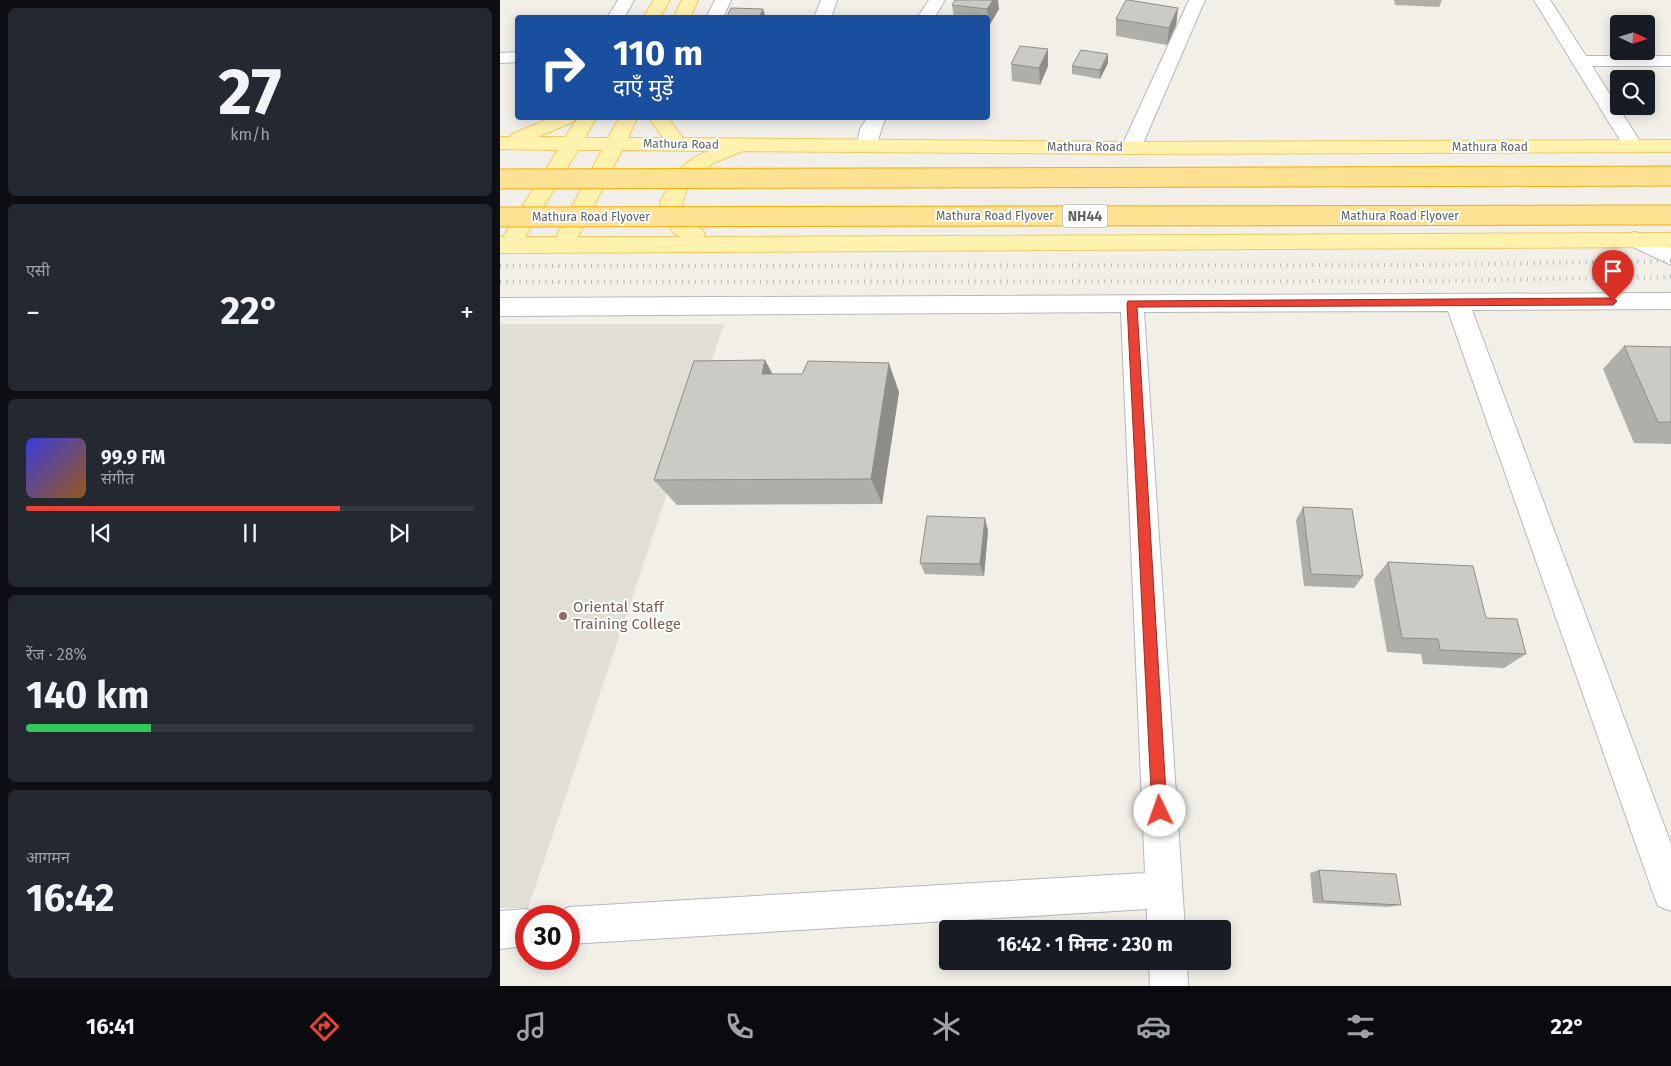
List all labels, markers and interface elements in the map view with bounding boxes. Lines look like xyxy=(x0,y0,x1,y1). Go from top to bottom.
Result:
north arrow xyxy=(1610,15,1655,60)
map controls xyxy=(1610,15,1655,115)
text: 110 m xyxy=(613,32,703,74)
icon: right xyxy=(530,35,595,100)
text: 27 xyxy=(218,53,282,131)
button: search xyxy=(1610,70,1655,115)
text: दाएँ मुड़ें xyxy=(613,74,673,101)
text: km/h xyxy=(230,125,270,144)
street label: Mathura Road xyxy=(643,136,719,152)
street label: Mathura Road xyxy=(1047,140,1123,154)
street label: Mathura Road xyxy=(1452,140,1528,154)
road number: NH44 xyxy=(1062,205,1108,228)
street label: Mathura Road Flyover xyxy=(936,209,1054,223)
street label: Mathura Road Flyover xyxy=(1341,209,1459,223)
street label: Mathura Road Flyover xyxy=(532,210,650,224)
pin xyxy=(1592,250,1634,301)
icon: arrive xyxy=(1599,257,1627,285)
text: एसी xyxy=(26,261,50,280)
text: 22° xyxy=(220,288,280,334)
text: − xyxy=(26,296,40,329)
text: + xyxy=(460,296,474,329)
text: 99.9 FM xyxy=(101,446,165,469)
text: संगीत xyxy=(101,469,134,488)
icon: previous xyxy=(87,519,115,547)
icon: pause xyxy=(236,519,264,547)
icon: next xyxy=(385,519,413,547)
place label: Oriental Staff Training College xyxy=(573,598,681,633)
marker: Oriental Staff Training College xyxy=(557,610,569,622)
text: रेंज · 28% xyxy=(26,645,87,664)
text: 140 km xyxy=(26,672,149,718)
position arrow xyxy=(1133,784,1185,836)
text: आगमन xyxy=(26,848,70,867)
text: 16:42 xyxy=(26,875,114,921)
speed limit sign: 30 xyxy=(515,905,580,970)
text: 16:42 · 1 मिनट · 230 m xyxy=(997,933,1173,956)
icon: directions xyxy=(307,1009,342,1044)
icon: music xyxy=(514,1009,549,1044)
icon: phone xyxy=(722,1009,757,1044)
icon: climate xyxy=(929,1009,964,1044)
icon: car xyxy=(1136,1009,1171,1044)
icon: filters xyxy=(1343,1009,1378,1044)
text: 16:41 xyxy=(86,1013,135,1040)
text: 22° xyxy=(1551,1013,1585,1040)

